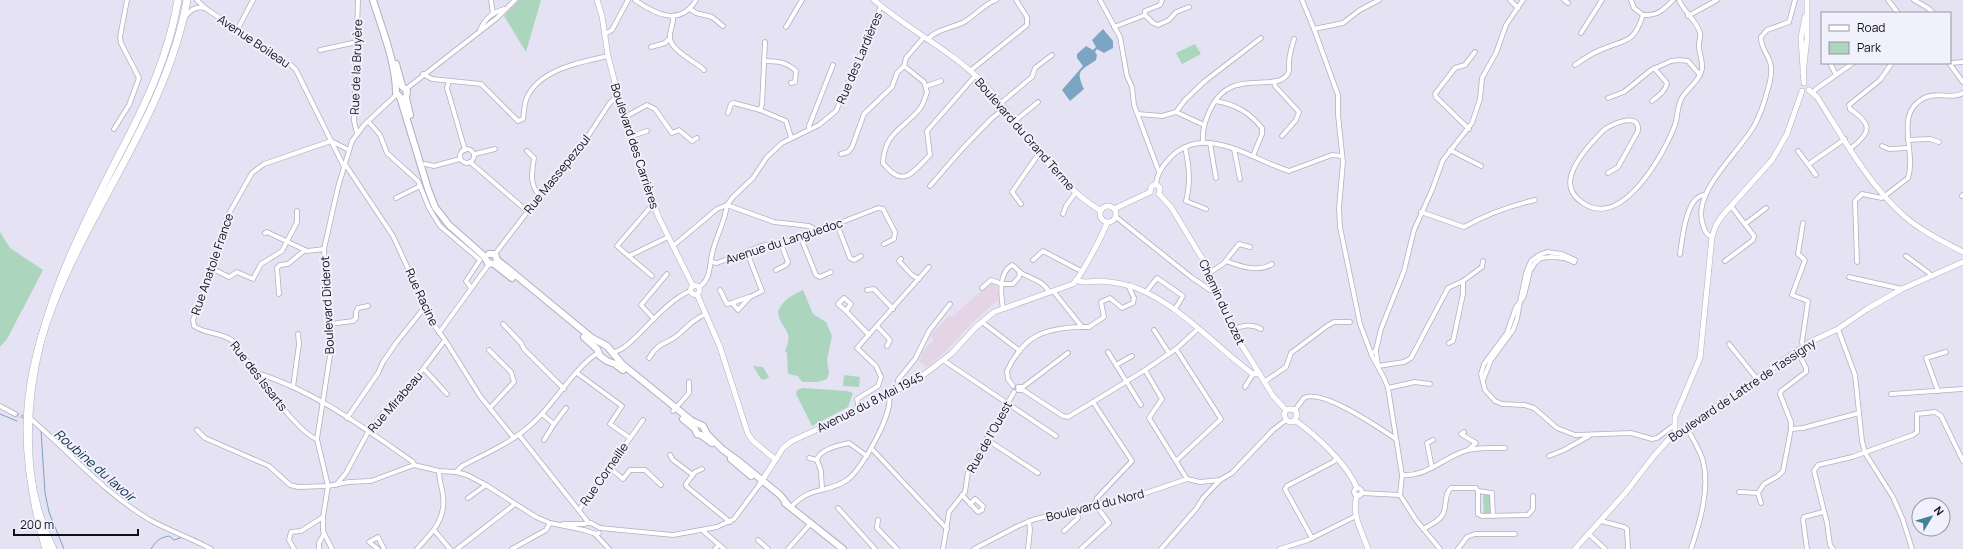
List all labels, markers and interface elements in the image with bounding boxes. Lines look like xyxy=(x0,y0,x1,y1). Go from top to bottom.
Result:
street label: Rue des Lardières xyxy=(832,9,886,107)
street label: Avenue Boileau xyxy=(214,10,294,72)
legend xyxy=(1821,12,1951,64)
street label: Rue de la Bruyère xyxy=(346,19,366,115)
text: Road xyxy=(1857,19,1885,36)
text: Park xyxy=(1857,39,1882,56)
street label: Boulevard du Grand Terme xyxy=(971,74,1079,194)
street label: Boulevard des Carrières xyxy=(607,81,663,211)
street label: Rue Massepezoul xyxy=(520,131,594,217)
street label: Rue Anatole France xyxy=(187,211,237,317)
street label: Avenue du Languedoc xyxy=(723,214,845,268)
street label: Boulevard Diderot xyxy=(316,255,338,355)
street label: Chemin du Lozet xyxy=(1195,257,1249,348)
street label: Rue Racine xyxy=(401,265,443,329)
street label: Boulevard de Lattre de Tassigny xyxy=(1665,334,1820,446)
street label: Rue des Issarts xyxy=(226,337,292,415)
street label: Rue Mirabeau xyxy=(364,368,426,436)
street label: Avenue du 8 Mai 1945 xyxy=(814,368,926,436)
street label: Rue de l'Ouest xyxy=(962,398,1016,476)
water label: Roubine du lavoir xyxy=(51,425,141,507)
street label: Rue Corneille xyxy=(576,439,632,509)
street label: Boulevard du Nord xyxy=(1044,485,1146,525)
north arrow xyxy=(1911,497,1951,537)
text: N xyxy=(1931,503,1948,518)
scale bar xyxy=(14,511,138,537)
text: 200 m xyxy=(20,516,54,533)

